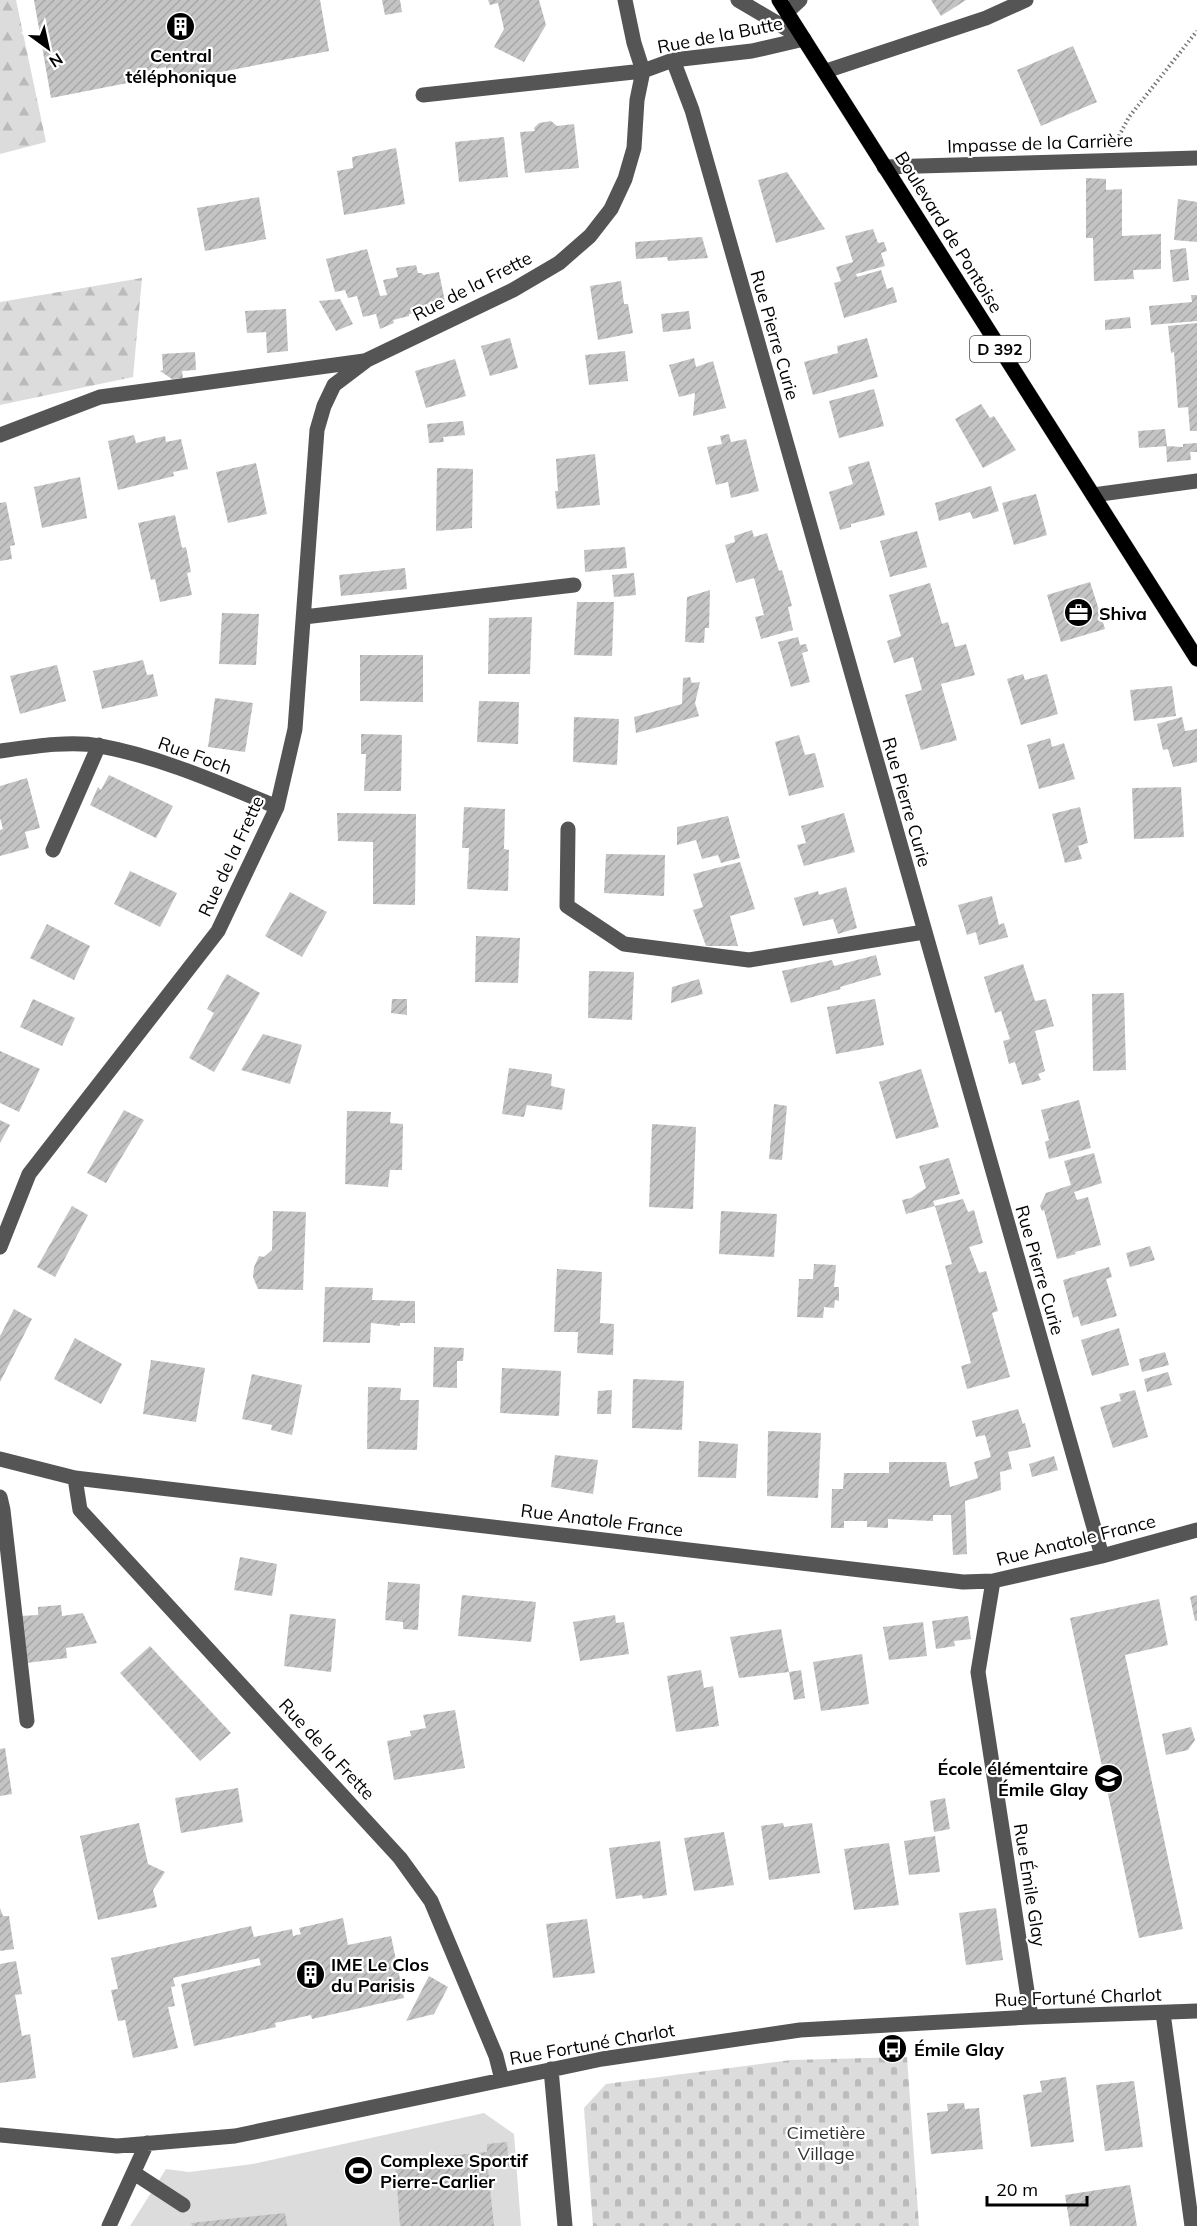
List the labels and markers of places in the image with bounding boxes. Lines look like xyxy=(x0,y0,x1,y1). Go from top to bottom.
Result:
building icon: Central téléphonique xyxy=(165,10,197,42)
place label: Central téléphonique xyxy=(125,44,237,88)
office icon: Shiva xyxy=(1062,597,1094,629)
place label: Shiva xyxy=(1099,602,1147,625)
place label: École élémentaire Émile Glay xyxy=(938,1757,1088,1801)
school or university icon: École élémentaire Émile Glay xyxy=(1093,1762,1125,1794)
place label: IME Le Clos du Parisis xyxy=(331,1953,429,1997)
building icon: IME Le Clos du Parisis xyxy=(294,1958,326,1990)
bus stop icon: Émile Glay xyxy=(877,2033,909,2065)
place label: Émile Glay xyxy=(914,2038,1004,2061)
place label: Complexe Sportif Pierre-Carlier xyxy=(380,2149,528,2193)
sports icon: Complexe Sportif Pierre-Carlier xyxy=(343,2154,375,2186)

